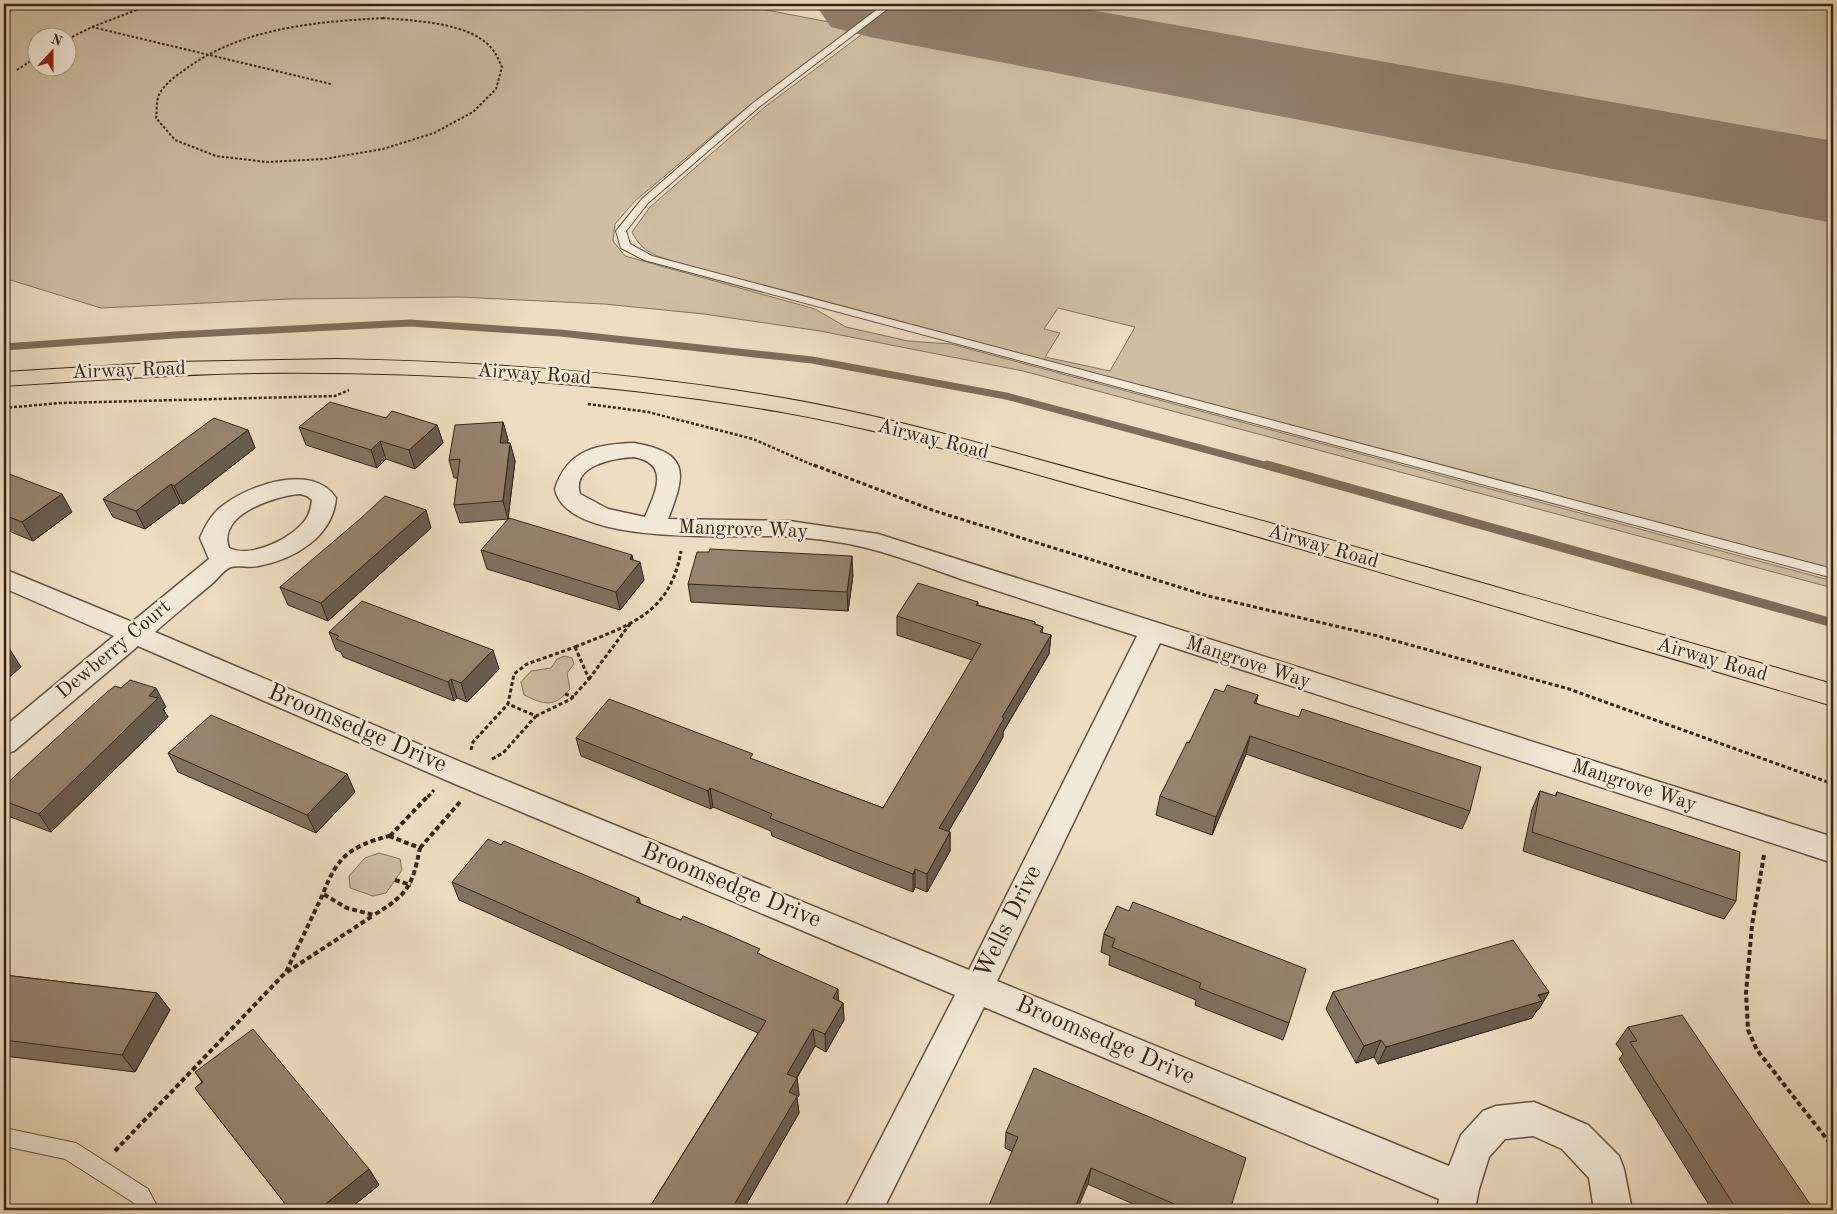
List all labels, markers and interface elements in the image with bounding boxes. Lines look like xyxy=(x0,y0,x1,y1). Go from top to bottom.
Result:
north arrow xyxy=(28,28,78,78)
text: N xyxy=(49,32,64,49)
street label: Airway Road xyxy=(72,359,186,383)
street label: Airway Road xyxy=(476,361,592,389)
street label: Airway Road xyxy=(875,416,991,464)
street label: Mangrove Way xyxy=(678,518,809,542)
street label: Airway Road xyxy=(1265,522,1381,572)
street label: Dewberry Court xyxy=(53,597,175,703)
street label: Mangrove Way xyxy=(1183,633,1313,693)
street label: Airway Road xyxy=(1654,635,1770,685)
street label: Broomsedge Drive xyxy=(264,681,450,777)
street label: Mangrove Way xyxy=(1569,756,1699,816)
street label: Broomsedge Drive xyxy=(638,839,824,933)
street label: Wells Drive xyxy=(971,862,1047,982)
street label: Broomsedge Drive xyxy=(1012,993,1198,1089)

